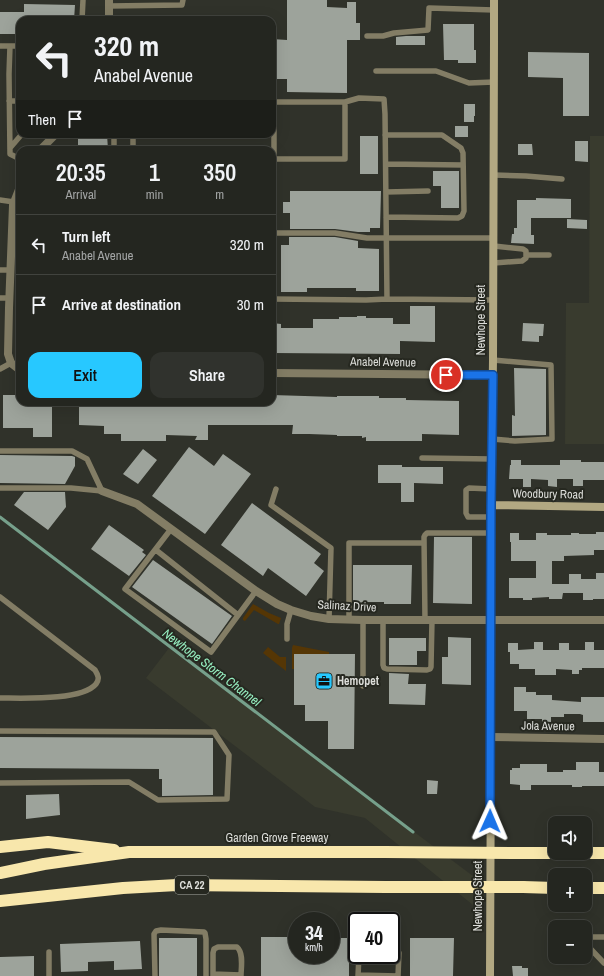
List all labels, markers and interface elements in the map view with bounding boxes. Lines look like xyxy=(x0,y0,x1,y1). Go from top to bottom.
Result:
text: 320 m xyxy=(94,27,159,65)
icon: left xyxy=(28,32,80,84)
text: Anabel Avenue xyxy=(94,63,193,88)
icon: arrive xyxy=(64,108,86,130)
text: Then xyxy=(28,109,56,130)
text: 20:35 xyxy=(56,156,106,188)
text: 1 xyxy=(149,156,160,188)
text: 350 xyxy=(203,156,236,188)
text: Arrival xyxy=(65,186,96,203)
text: min xyxy=(146,186,163,203)
text: m xyxy=(215,186,224,203)
text: Turn left xyxy=(62,226,110,247)
icon: left xyxy=(28,234,50,256)
text: 320 m xyxy=(230,234,264,255)
text: Anabel Avenue xyxy=(62,247,134,264)
street label: Newhope Street xyxy=(473,284,489,355)
icon: arrive xyxy=(28,294,50,316)
text: Arrive at destination xyxy=(62,294,181,315)
text: 30 m xyxy=(237,294,264,315)
button: Exit xyxy=(28,352,142,398)
button: Share xyxy=(150,352,264,398)
street label: Anabel Avenue xyxy=(349,353,416,371)
pin xyxy=(429,358,463,392)
icon: arrive xyxy=(435,364,457,386)
street label: Woodbury Road xyxy=(512,485,584,503)
street label: Salinaz Drive xyxy=(317,596,377,616)
water label: Newhope Storm Channel xyxy=(159,625,265,710)
office icon: Hemopet xyxy=(314,671,334,691)
place label: Hemopet xyxy=(337,673,380,689)
street label: Jola Avenue xyxy=(521,718,575,734)
position arrow xyxy=(469,800,511,842)
map controls xyxy=(548,816,592,964)
button: sound xyxy=(548,816,592,860)
street label: Garden Grove Freeway xyxy=(226,830,328,846)
street label: Newhope Street xyxy=(470,860,486,931)
button: + xyxy=(548,868,592,912)
road number: CA 22 xyxy=(175,876,209,894)
speed limit sign: 40 xyxy=(348,912,400,964)
text: 34 xyxy=(305,919,323,946)
button: − xyxy=(548,920,592,964)
text: km/h xyxy=(305,941,323,954)

